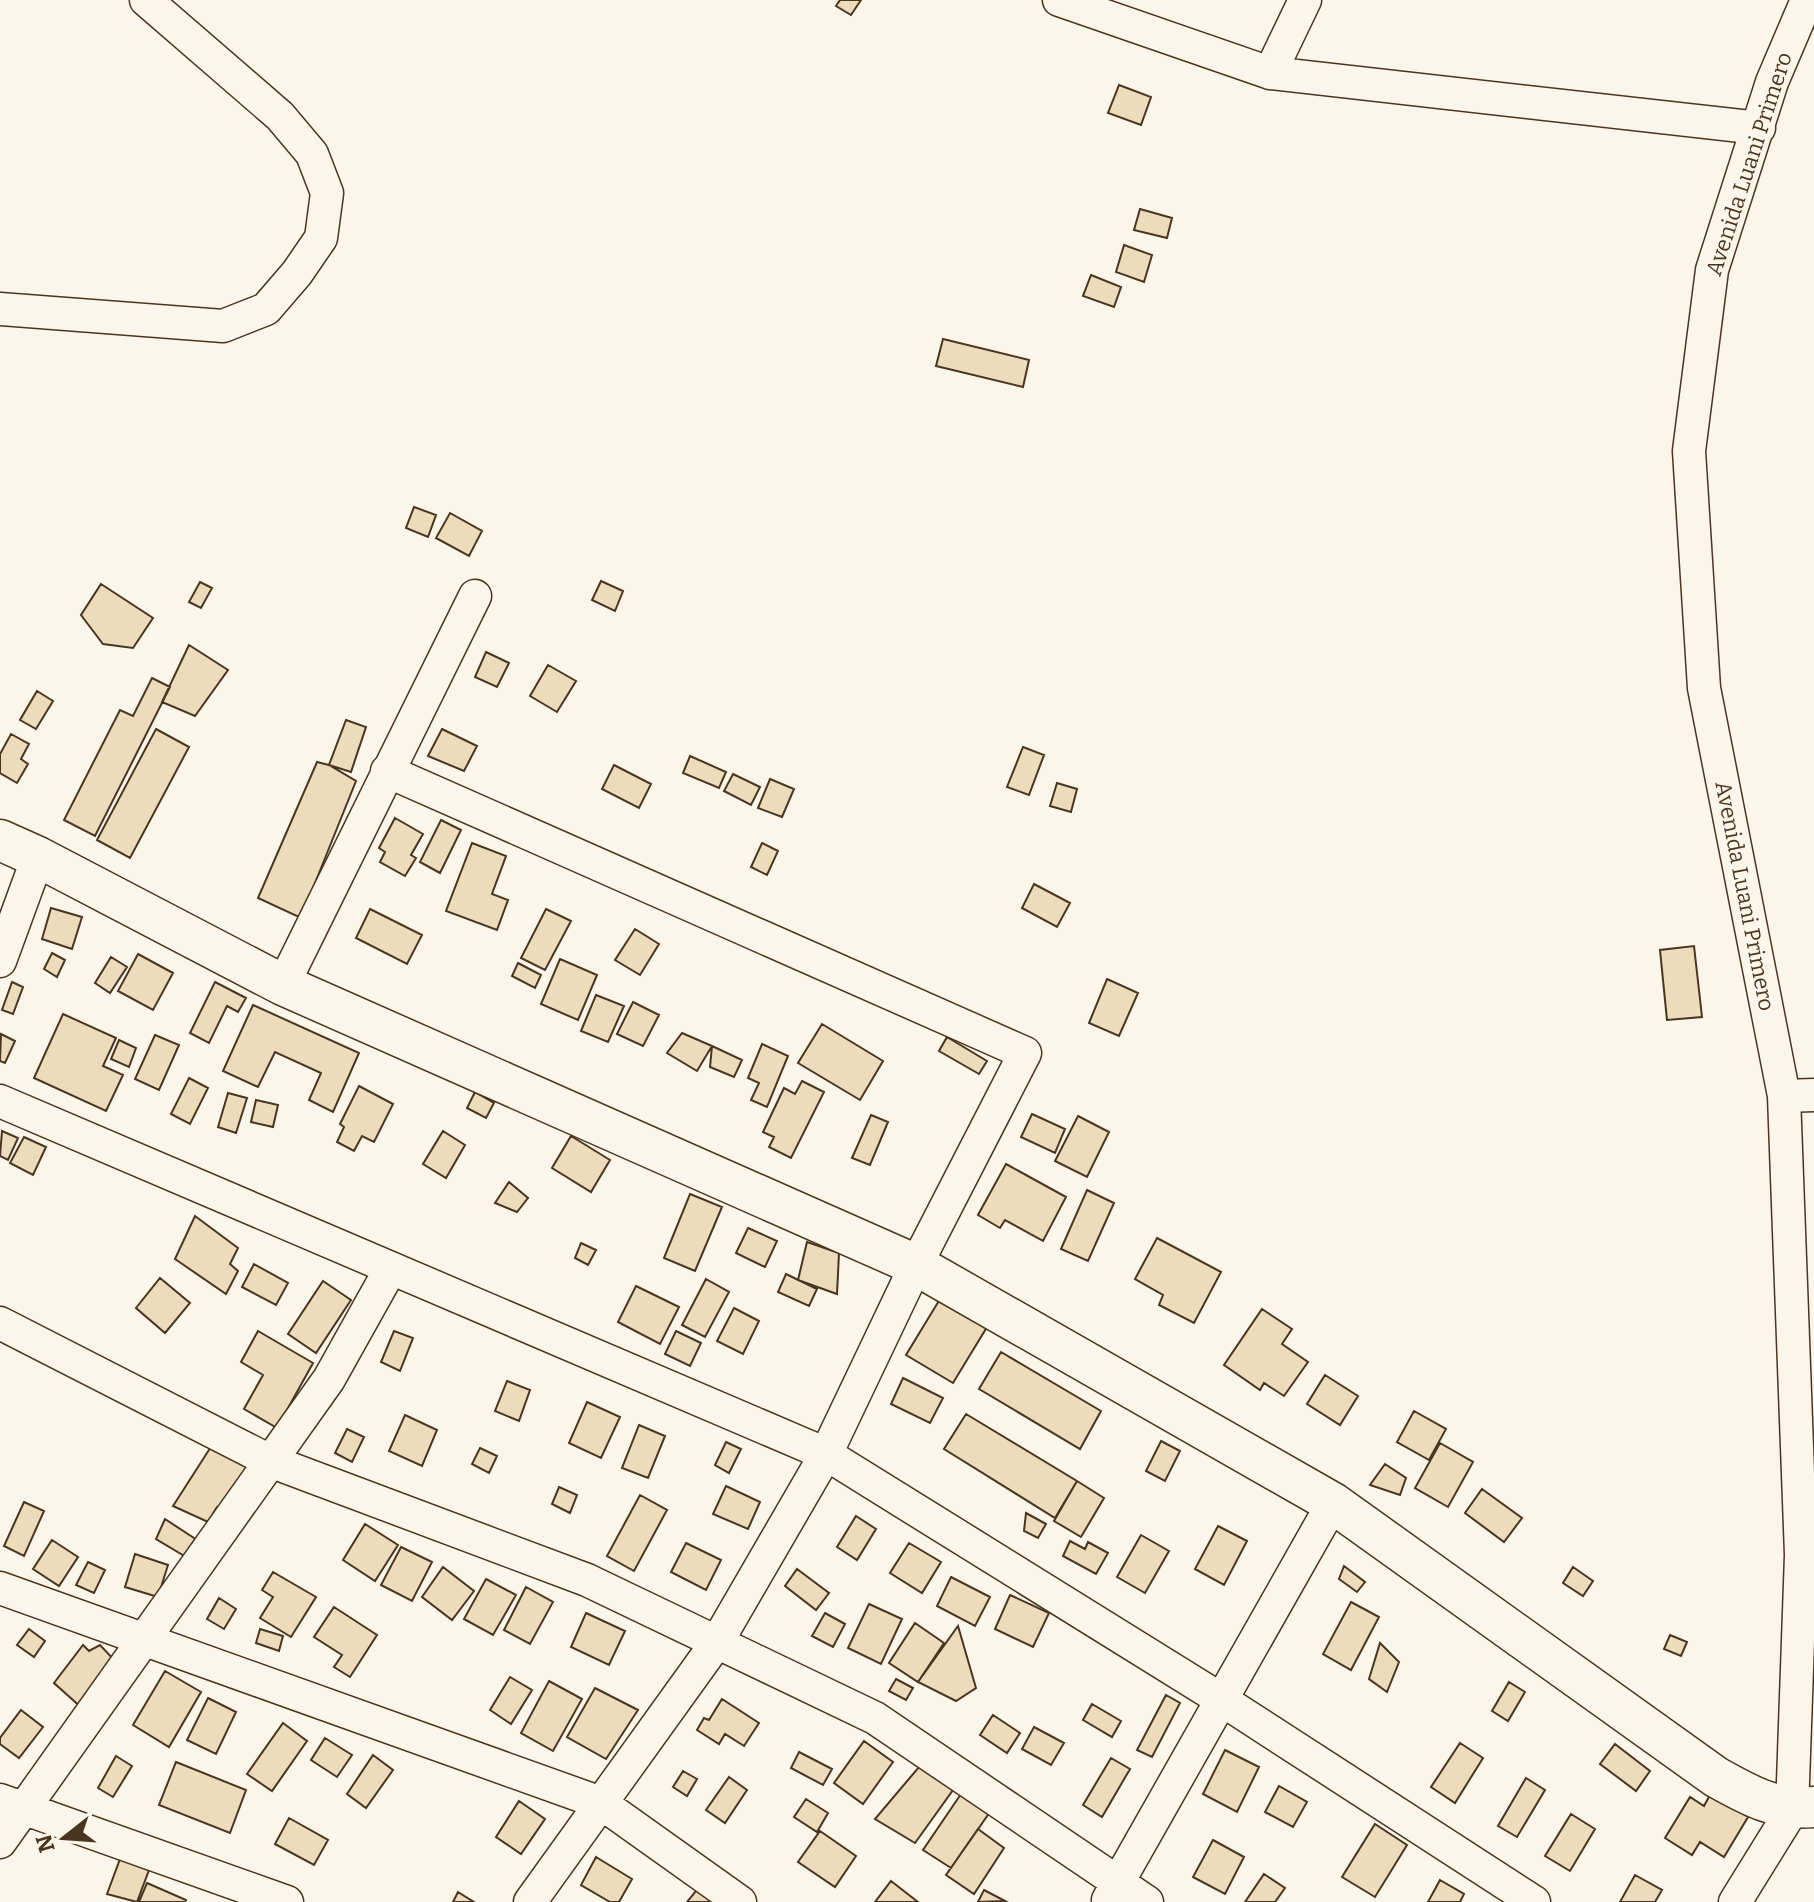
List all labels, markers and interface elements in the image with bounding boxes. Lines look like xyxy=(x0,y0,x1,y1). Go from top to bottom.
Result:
street label: Avenida Luani Primero xyxy=(1700,49,1798,279)
street label: Avenida Luani Primero xyxy=(1709,779,1781,1013)
north arrow xyxy=(24,1798,104,1878)
text: N xyxy=(30,1832,61,1856)

